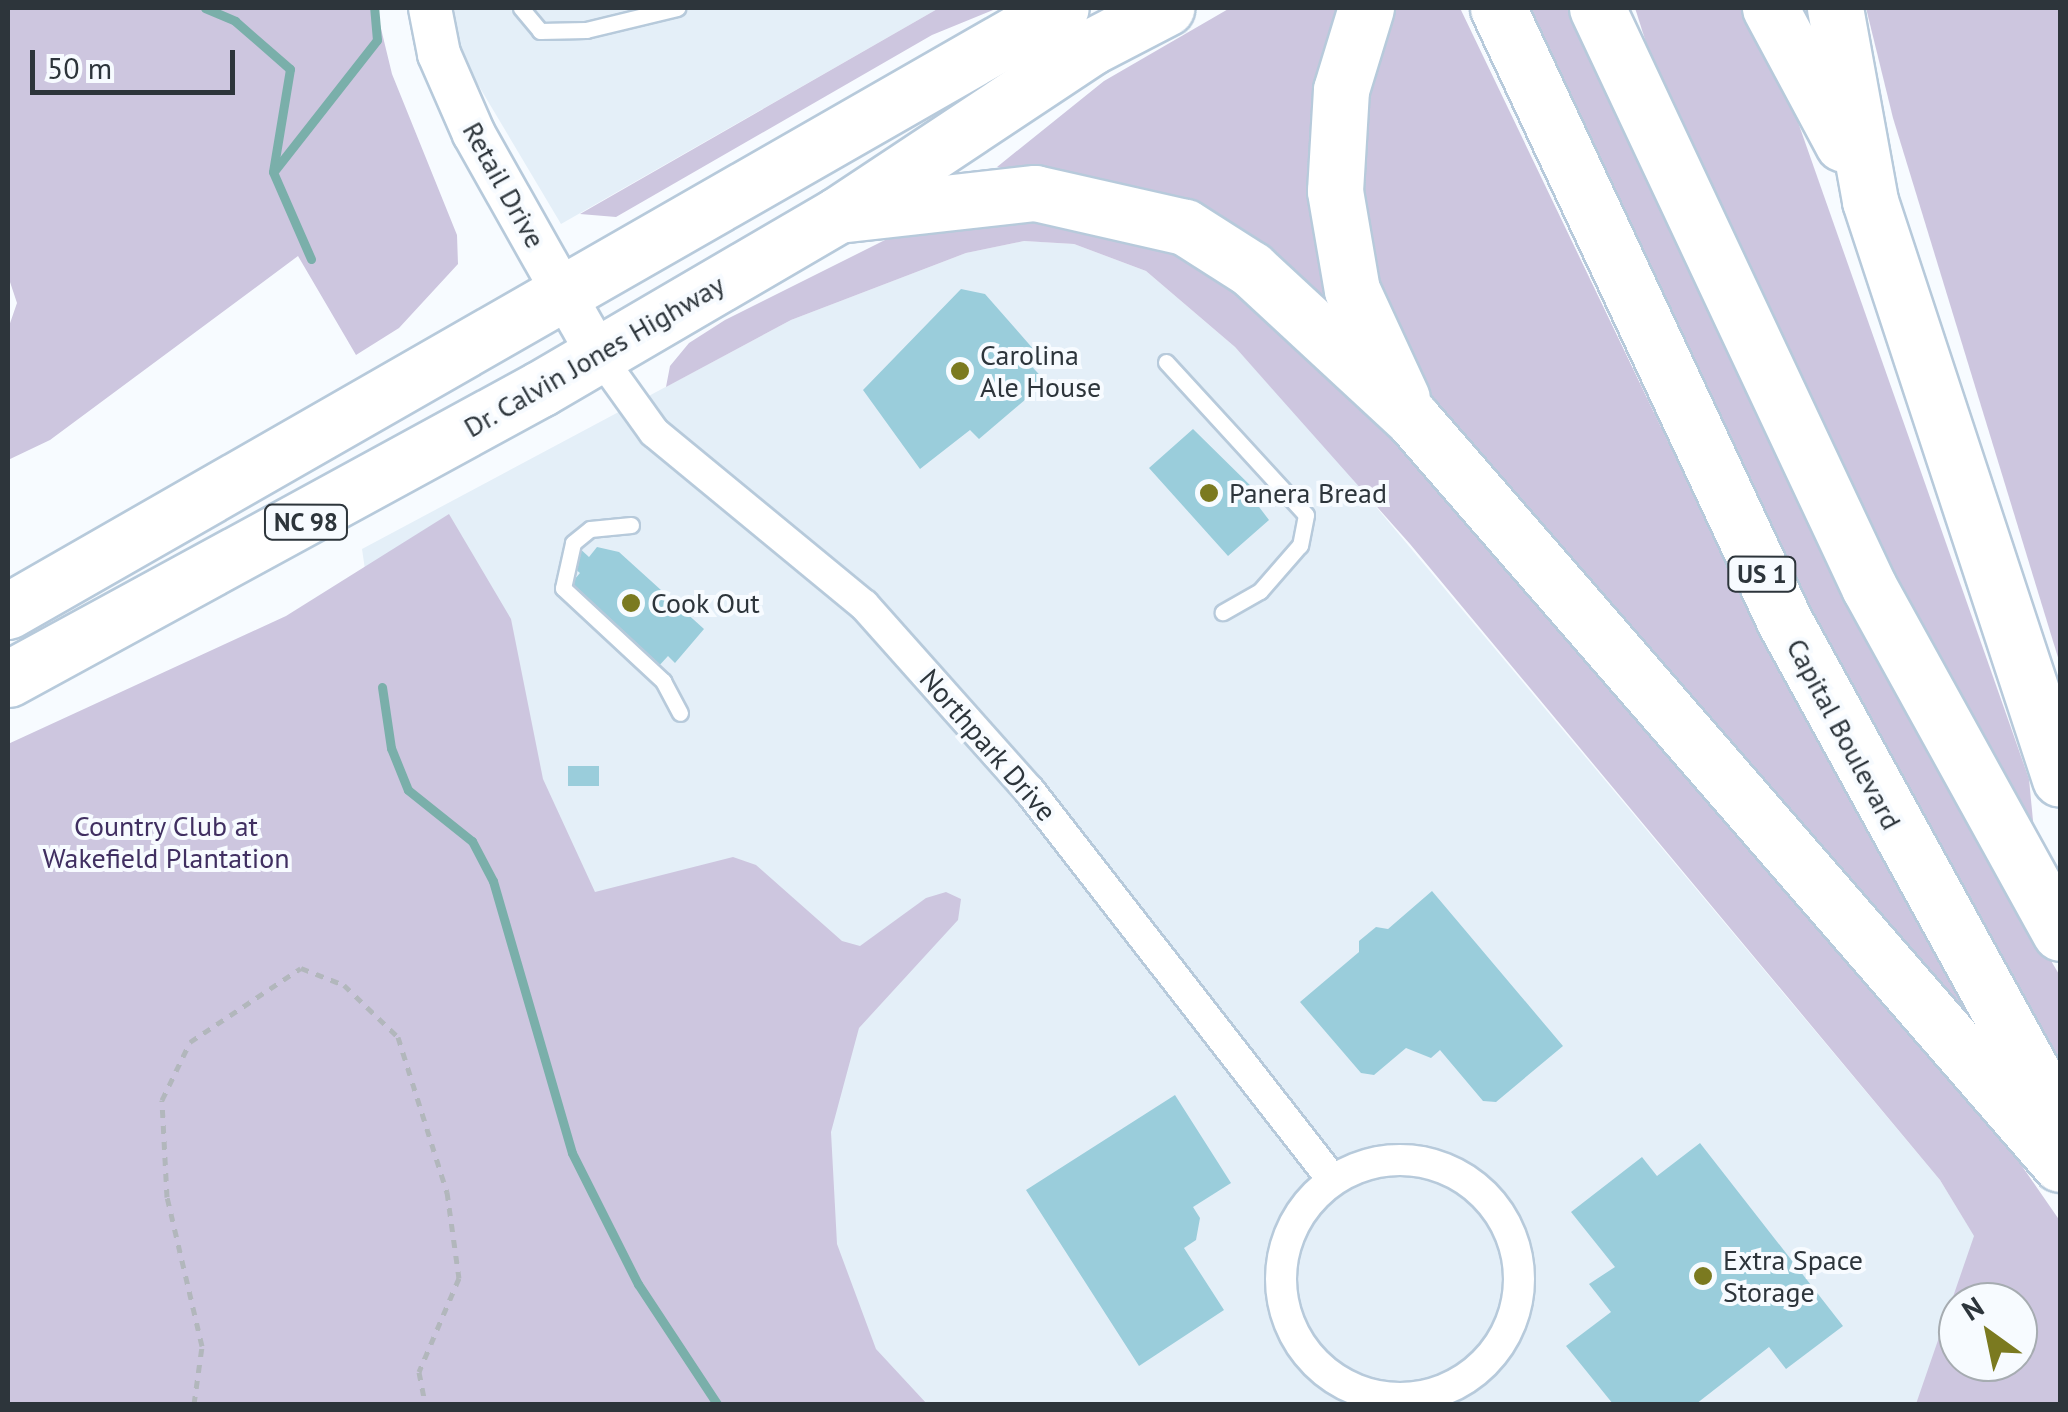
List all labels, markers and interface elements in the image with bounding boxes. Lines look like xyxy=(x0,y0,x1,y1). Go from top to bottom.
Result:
scale bar xyxy=(35,30,240,92)
text: 50 m xyxy=(47,48,112,87)
street label: Retail Drive xyxy=(456,116,552,254)
street label: Dr. Calvin Jones Highway xyxy=(457,267,731,445)
place label: Carolina Ale House xyxy=(980,338,1101,404)
marker: Carolina Ale House xyxy=(949,360,971,382)
place label: Panera Bread xyxy=(1229,476,1387,510)
marker: Panera Bread xyxy=(1198,482,1220,504)
road number: NC 98 xyxy=(261,502,351,542)
road number: US 1 xyxy=(1727,554,1797,594)
place label: Cook Out xyxy=(651,586,761,620)
marker: Cook Out xyxy=(620,592,642,614)
street label: Capital Boulevard xyxy=(1780,633,1908,835)
street label: Northpark Drive xyxy=(913,662,1063,828)
park label: Country Club at Wakefield Plantation xyxy=(42,809,290,875)
place label: Extra Space Storage xyxy=(1723,1243,1863,1309)
marker: Extra Space Storage xyxy=(1692,1265,1714,1287)
north arrow xyxy=(1938,1282,2038,1382)
text: N xyxy=(1955,1288,1990,1329)

